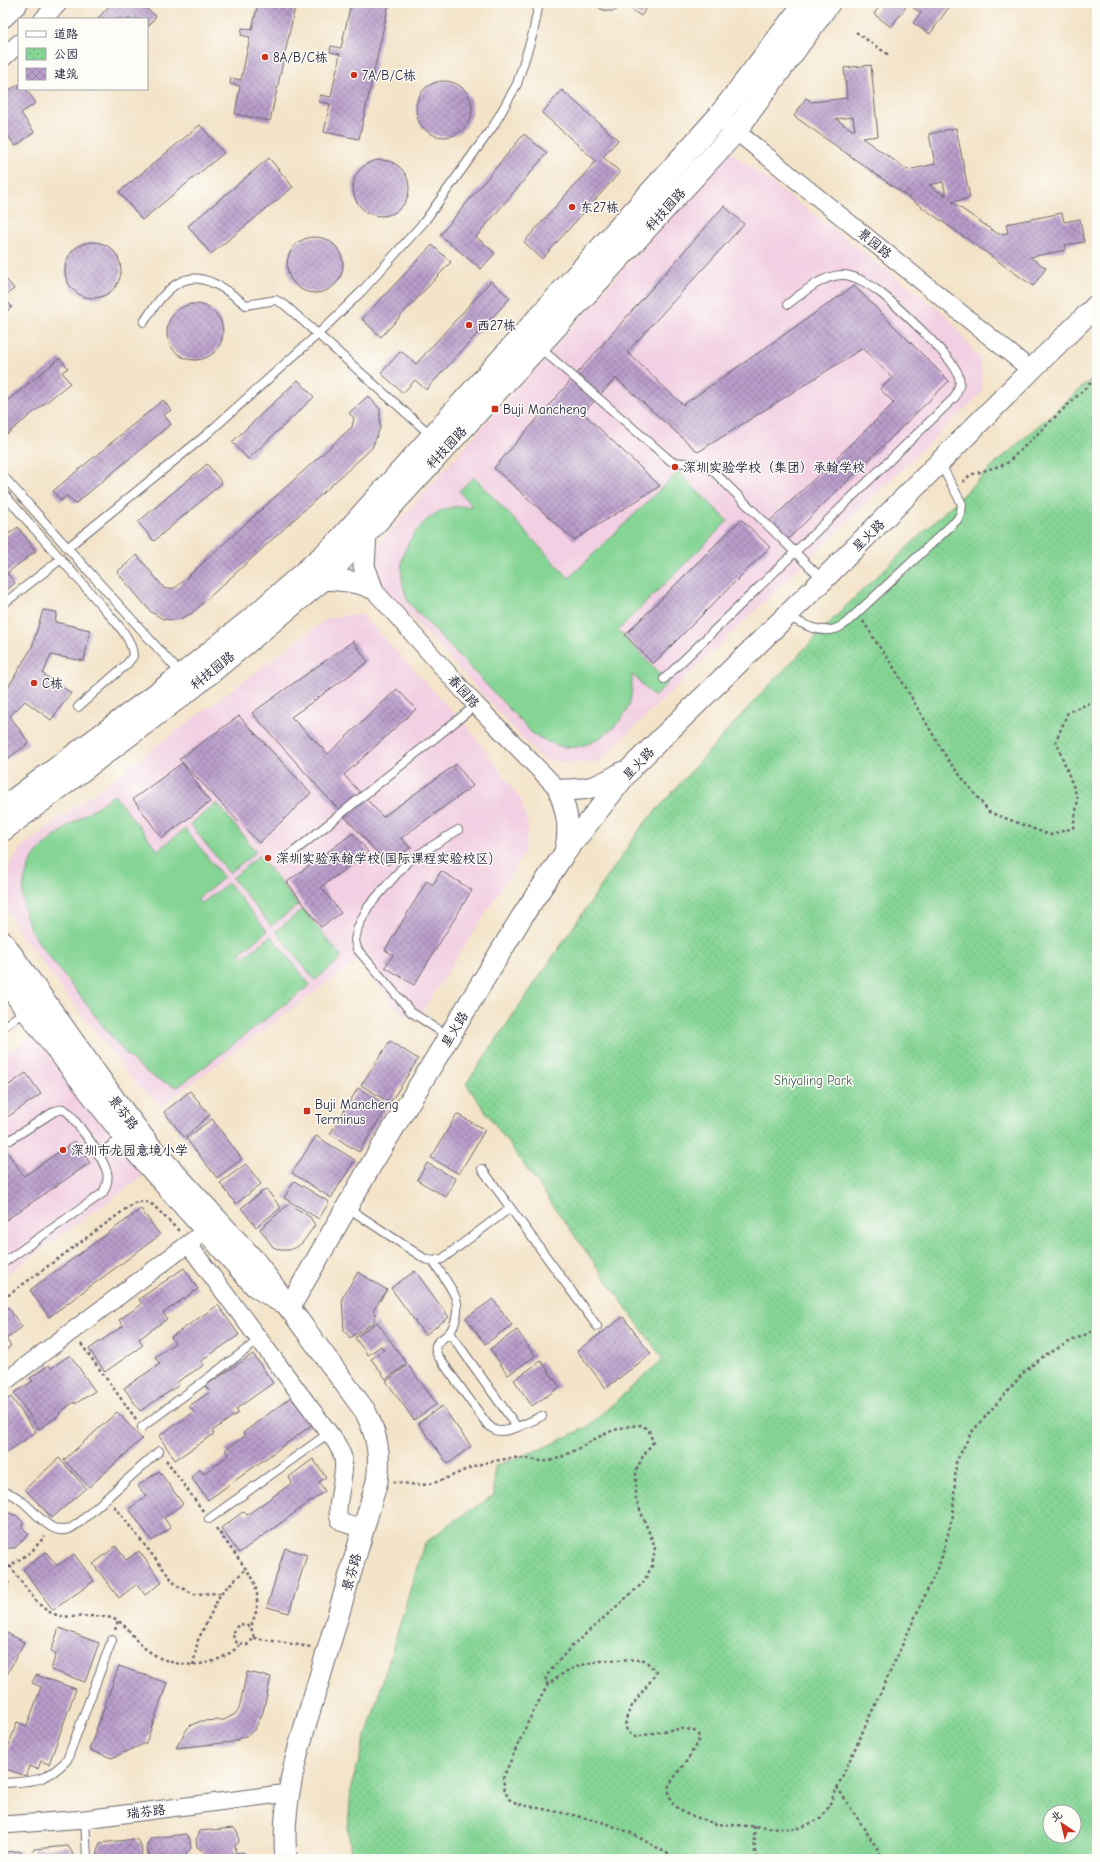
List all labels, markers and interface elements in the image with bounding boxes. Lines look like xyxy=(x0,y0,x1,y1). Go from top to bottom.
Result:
legend xyxy=(18,18,148,90)
text: 道路 xyxy=(54,27,78,41)
text: 公园 xyxy=(54,47,78,61)
place label: 8A/B/C栋 xyxy=(273,50,328,65)
marker: 8A/B/C栋 xyxy=(260,52,270,62)
text: 建筑 xyxy=(54,67,78,81)
place label: 7A/B/C栋 xyxy=(362,68,416,83)
marker: 7A/B/C栋 xyxy=(349,70,359,80)
street label: 科技园路 xyxy=(642,185,688,234)
place label: 东27栋 xyxy=(580,200,619,215)
marker: 东27栋 xyxy=(567,202,577,212)
street label: 景园路 xyxy=(855,225,895,261)
place label: 西27栋 xyxy=(477,318,516,333)
marker: 西27栋 xyxy=(464,320,474,330)
place label: Buji Mancheng xyxy=(503,402,587,417)
marker: Buji Mancheng xyxy=(490,404,500,414)
street label: 科技园路 xyxy=(423,423,470,471)
place label: 深圳实验学校（集团）承翰学校 xyxy=(683,460,865,475)
marker: 深圳实验学校（集团）承翰学校 xyxy=(670,462,680,472)
street label: 星火路 xyxy=(849,516,887,554)
street label: 科技园路 xyxy=(187,648,237,693)
street label: 春园路 xyxy=(445,672,482,711)
place label: C栋 xyxy=(42,676,63,691)
marker: C栋 xyxy=(29,678,39,688)
street label: 星火路 xyxy=(620,744,657,783)
place label: 深圳实验承翰学校(国际课程实验校区) xyxy=(276,851,493,866)
marker: 深圳实验承翰学校(国际课程实验校区) xyxy=(263,853,273,863)
street label: 星火路 xyxy=(438,1009,471,1050)
park label: Shiyaling Park xyxy=(774,1073,853,1088)
street label: 景芬路 xyxy=(106,1092,141,1132)
place label: Buji Mancheng Terminus xyxy=(315,1097,399,1127)
marker: Buji Mancheng Terminus xyxy=(302,1106,312,1116)
place label: 深圳市龙园意境小学 xyxy=(71,1143,188,1158)
marker: 深圳市龙园意境小学 xyxy=(58,1145,68,1155)
street label: 景芬路 xyxy=(339,1551,364,1593)
street label: 瑞芬路 xyxy=(126,1802,166,1821)
north arrow xyxy=(1042,1804,1082,1844)
text: 北 xyxy=(1048,1808,1065,1825)

